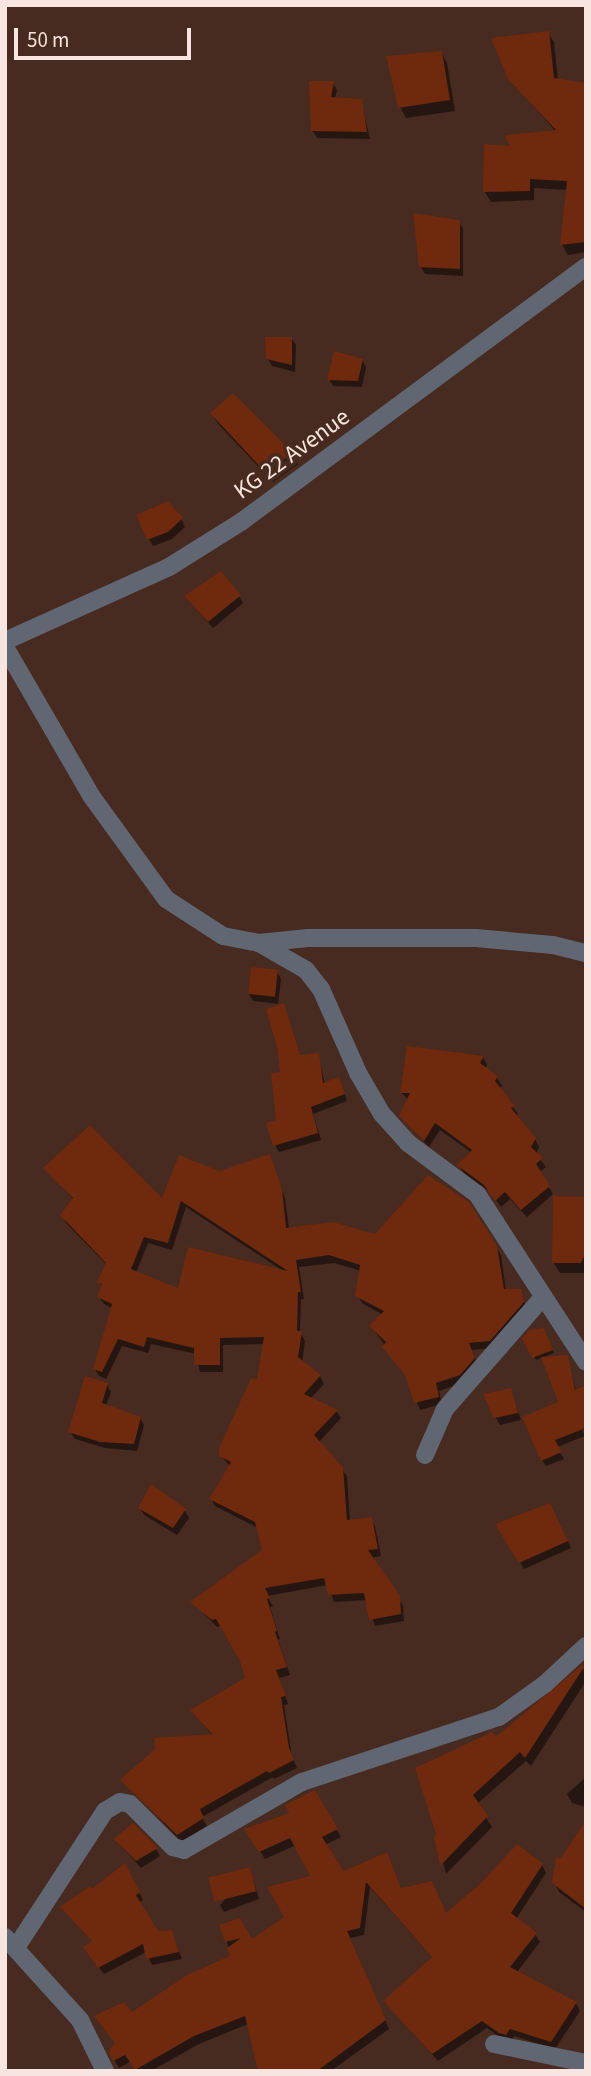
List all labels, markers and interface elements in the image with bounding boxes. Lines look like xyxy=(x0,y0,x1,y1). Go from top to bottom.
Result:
scale bar xyxy=(18,14,194,58)
text: 50 m xyxy=(27,25,69,55)
street label: KG 22 Avenue xyxy=(229,402,355,506)

